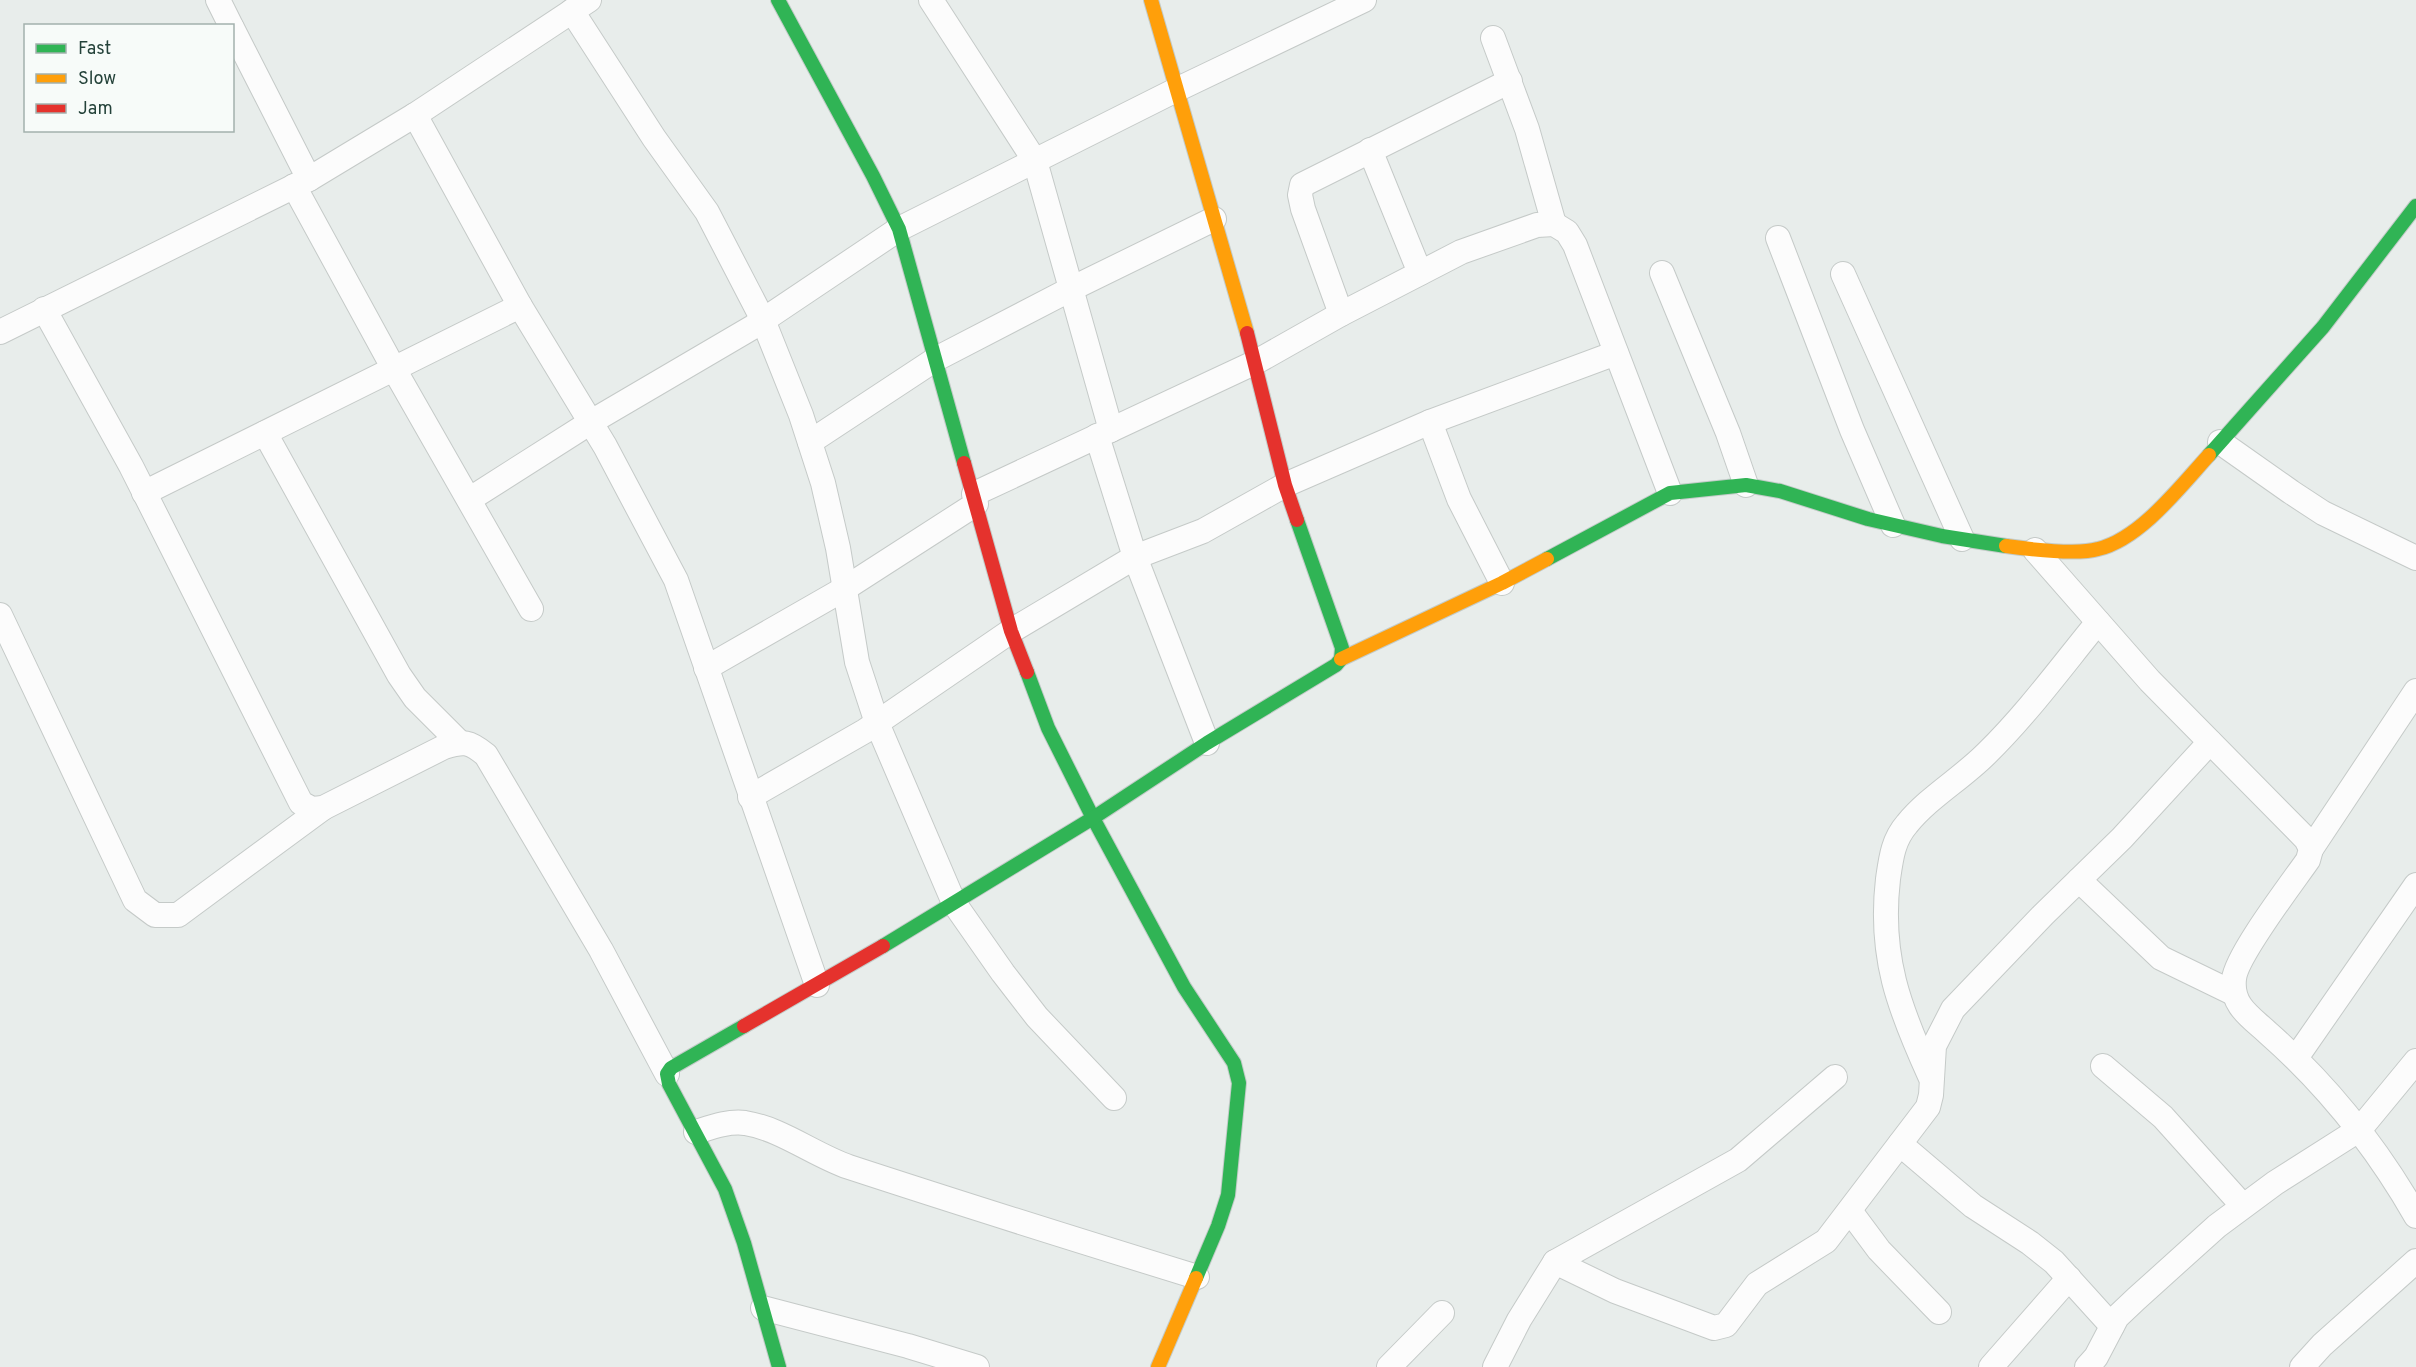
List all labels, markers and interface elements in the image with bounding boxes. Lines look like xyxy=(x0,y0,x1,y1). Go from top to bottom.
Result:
legend xyxy=(24,24,234,132)
text: Fast xyxy=(78,38,111,61)
text: Slow xyxy=(78,68,116,91)
text: Jam xyxy=(78,98,113,121)

